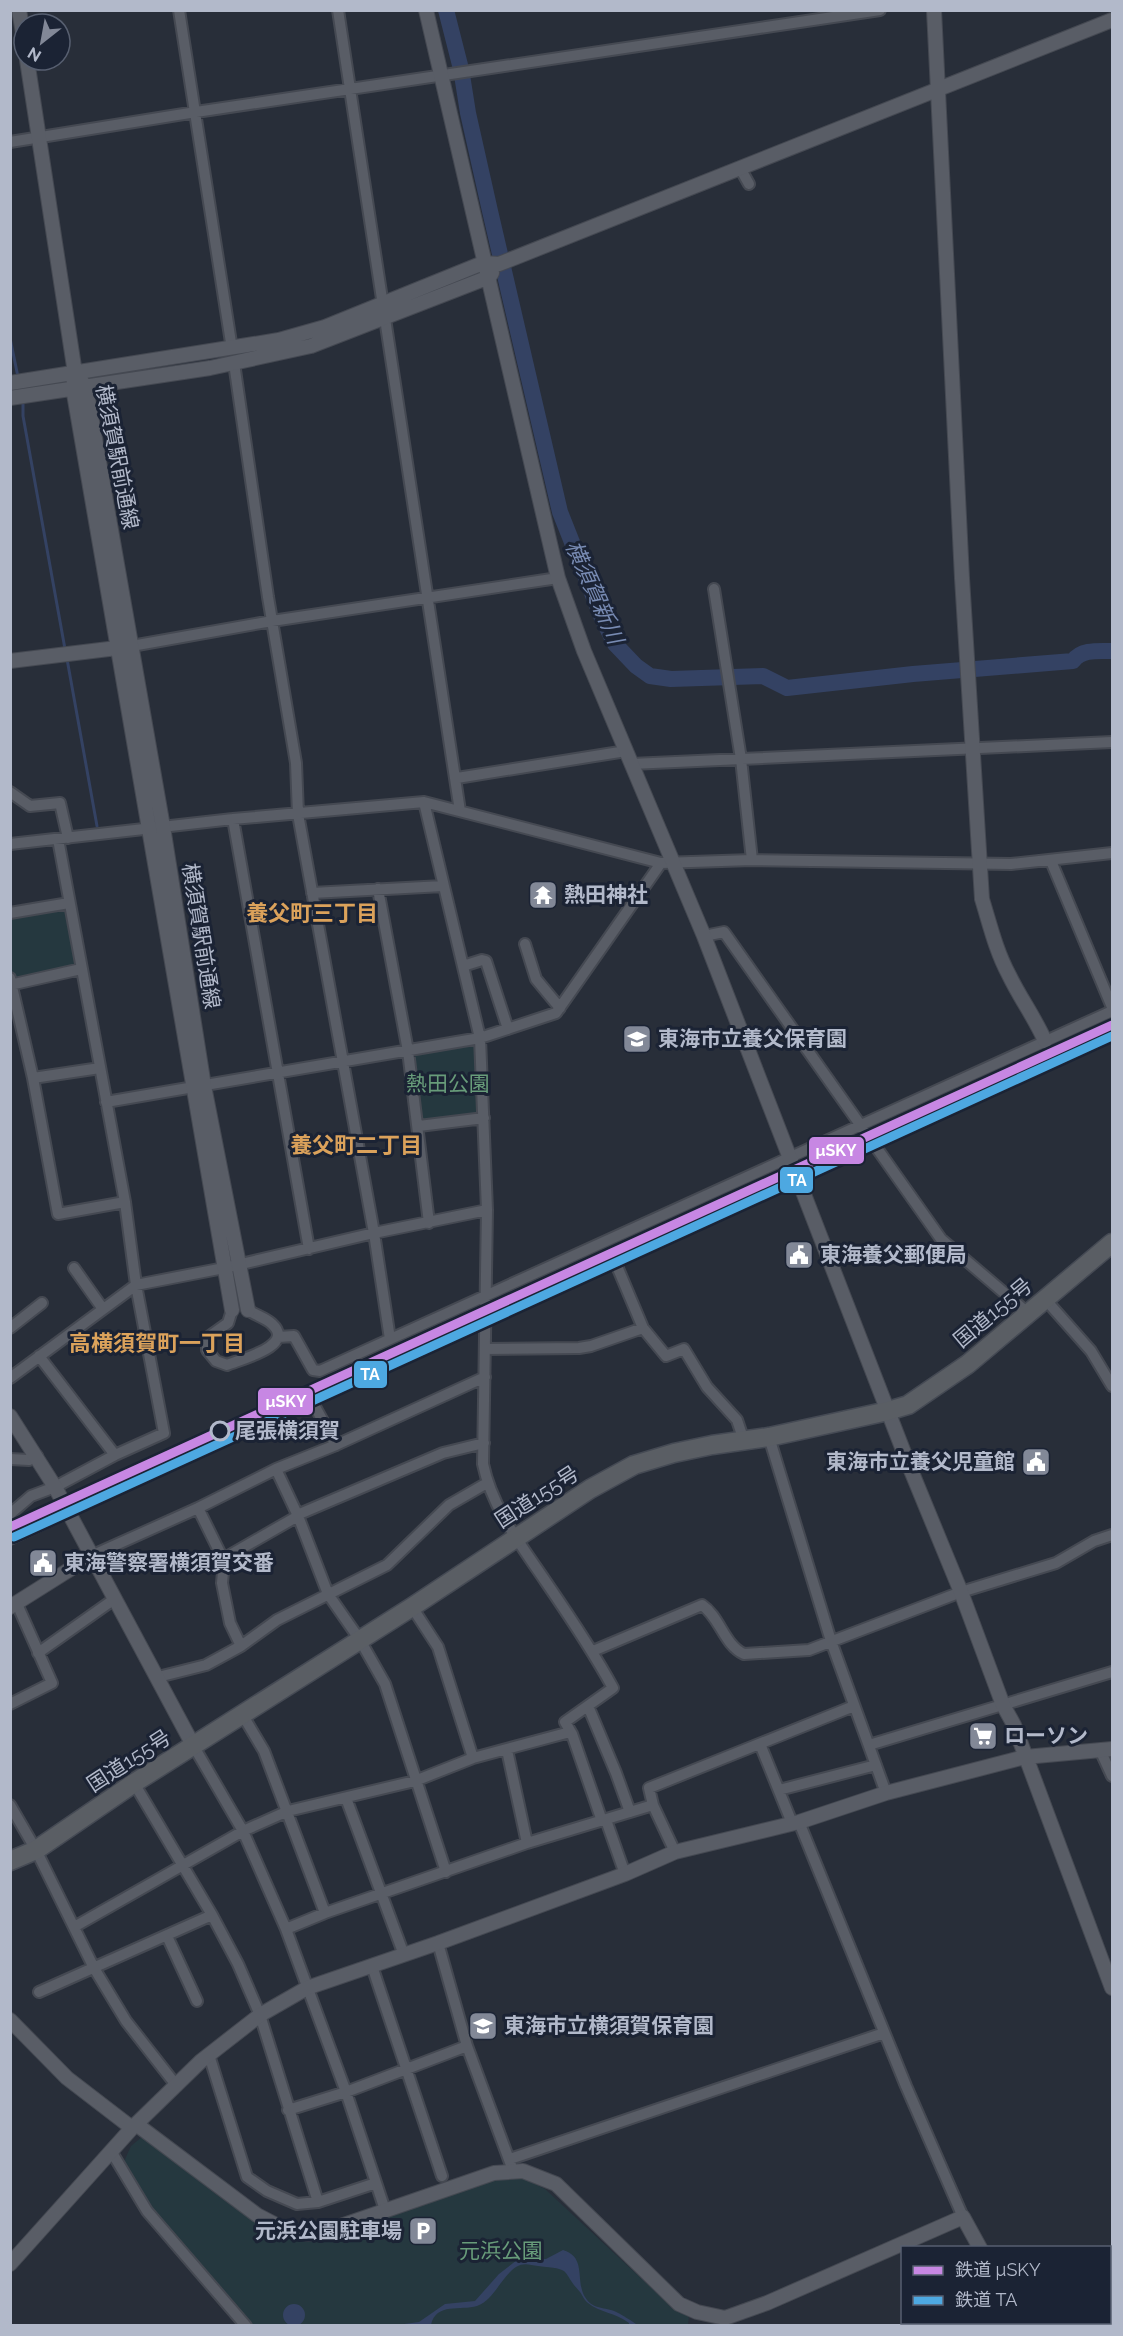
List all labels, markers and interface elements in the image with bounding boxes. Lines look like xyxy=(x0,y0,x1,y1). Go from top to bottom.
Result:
north arrow xyxy=(12,12,72,72)
text: N xyxy=(24,43,45,66)
street label: 横須賀駅前通線 xyxy=(91,382,144,531)
water label: 横須賀新川 xyxy=(561,536,630,649)
street label: 横須賀駅前通線 xyxy=(178,861,225,1010)
temple icon: 熱田神社 xyxy=(527,879,559,911)
place label: 熱田神社 xyxy=(564,882,648,907)
district label: 養父町三丁目 xyxy=(246,900,378,926)
school or university icon: 東海市立養父保育園 xyxy=(621,1023,653,1055)
place label: 東海市立養父保育園 xyxy=(658,1026,847,1051)
park label: 熱田公園 xyxy=(406,1071,490,1096)
district label: 養父町二丁目 xyxy=(290,1132,422,1158)
line badge: μSKY xyxy=(808,1136,865,1165)
text: μSKY xyxy=(815,1141,857,1160)
line badge: TA xyxy=(779,1166,814,1194)
text: TA xyxy=(787,1171,807,1190)
public building icon: 東海養父郵便局 xyxy=(783,1239,815,1271)
place label: 東海養父郵便局 xyxy=(820,1242,967,1267)
street label: 国道155号 xyxy=(948,1273,1037,1353)
district label: 高横須賀町一丁目 xyxy=(69,1330,245,1356)
line badge: TA xyxy=(353,1360,388,1389)
text: TA xyxy=(360,1365,380,1384)
line badge: μSKY xyxy=(257,1387,314,1416)
text: μSKY xyxy=(265,1392,307,1411)
place label: 尾張横須賀 xyxy=(235,1418,340,1443)
marker: 尾張横須賀 xyxy=(210,1421,230,1441)
public building icon: 東海市立養父児童館 xyxy=(1020,1446,1052,1478)
place label: 東海市立養父児童館 xyxy=(826,1449,1015,1474)
street label: 国道155号 xyxy=(490,1460,583,1533)
public building icon: 東海警察署横須賀交番 xyxy=(27,1547,59,1579)
place label: 東海警察署横須賀交番 xyxy=(64,1550,274,1575)
supermarket icon: ローソン xyxy=(967,1720,999,1752)
place label: ローソン xyxy=(1004,1723,1088,1748)
street label: 国道155号 xyxy=(82,1724,175,1797)
school or university icon: 東海市立横須賀保育園 xyxy=(467,2010,499,2042)
place label: 東海市立横須賀保育園 xyxy=(504,2013,714,2038)
parking icon: 元浜公園駐車場 xyxy=(407,2215,439,2247)
place label: 元浜公園駐車場 xyxy=(255,2218,402,2243)
park label: 元浜公園 xyxy=(459,2238,543,2263)
legend xyxy=(901,2246,1111,2324)
text: 鉄道 μSKY xyxy=(955,2259,1041,2280)
text: 鉄道 TA xyxy=(955,2289,1018,2310)

